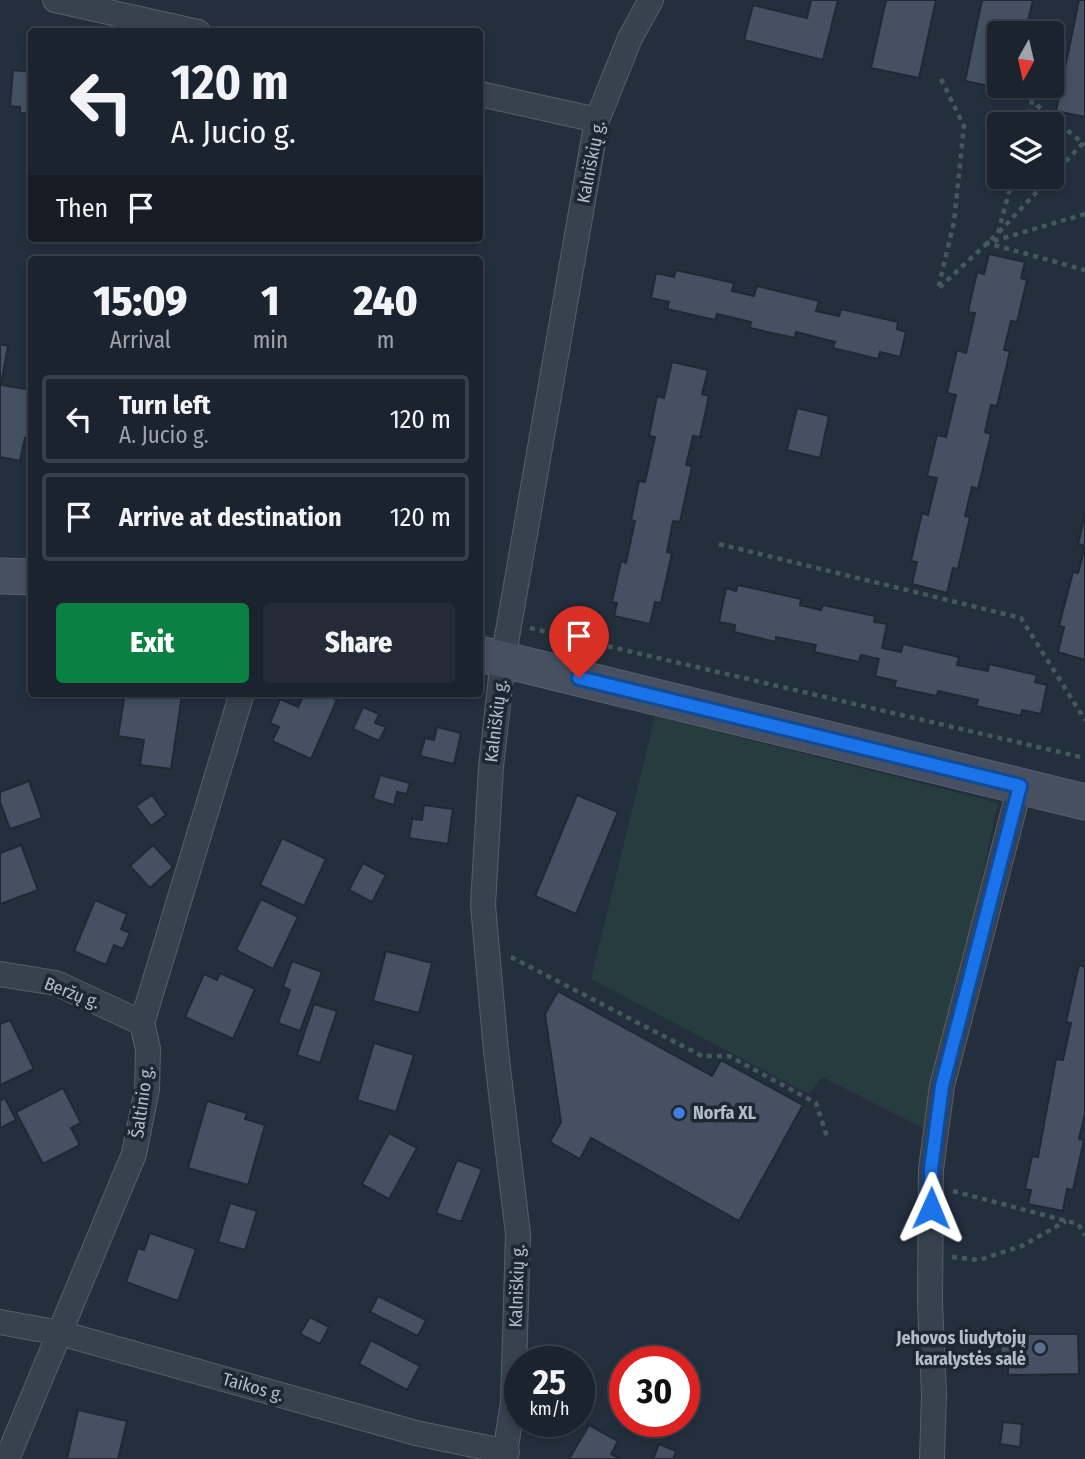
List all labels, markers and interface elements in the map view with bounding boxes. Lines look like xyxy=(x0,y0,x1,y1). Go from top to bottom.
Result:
north arrow xyxy=(987,21,1064,98)
map controls xyxy=(987,21,1064,189)
text: 120 m xyxy=(171,53,289,112)
icon: left xyxy=(56,56,147,147)
button: layers xyxy=(987,112,1064,189)
text: A. Jucio g. xyxy=(171,113,296,151)
street label: Kalniškių g. xyxy=(572,119,610,205)
icon: arrive xyxy=(122,189,160,227)
text: Then xyxy=(56,193,108,224)
text: 15:09 xyxy=(93,276,187,326)
text: 1 xyxy=(261,276,280,326)
text: 240 xyxy=(354,276,418,326)
text: Arrival xyxy=(110,326,171,354)
text: min xyxy=(253,326,288,354)
text: m xyxy=(377,326,394,354)
text: Turn left xyxy=(119,390,211,421)
icon: left xyxy=(60,400,98,438)
text: 120 m xyxy=(390,404,451,435)
text: A. Jucio g. xyxy=(119,421,209,449)
icon: arrive xyxy=(60,498,98,536)
text: Arrive at destination xyxy=(119,502,342,533)
text: 120 m xyxy=(390,502,451,533)
button: Exit xyxy=(56,603,249,683)
button: Share xyxy=(263,603,455,683)
pin xyxy=(549,606,609,678)
icon: arrive xyxy=(560,617,598,655)
street label: Kalniškių g. xyxy=(480,678,512,764)
street label: Beržų g. xyxy=(41,972,103,1014)
street label: Šaltinio g. xyxy=(126,1064,158,1140)
place label: Norfa XL xyxy=(693,1102,757,1124)
marker: Norfa XL xyxy=(671,1105,687,1121)
position arrow xyxy=(894,1171,968,1245)
street label: Kalniškių g. xyxy=(505,1244,529,1328)
place label: Jehovos liudytojų karalystės salė xyxy=(895,1327,1026,1370)
marker: Jehovos liudytojų karalystės salė xyxy=(1032,1340,1048,1356)
speed limit sign: 30 xyxy=(609,1346,700,1437)
text: 25 xyxy=(533,1361,566,1403)
street label: Taikos g. xyxy=(220,1368,286,1406)
text: km/h xyxy=(529,1398,570,1420)

